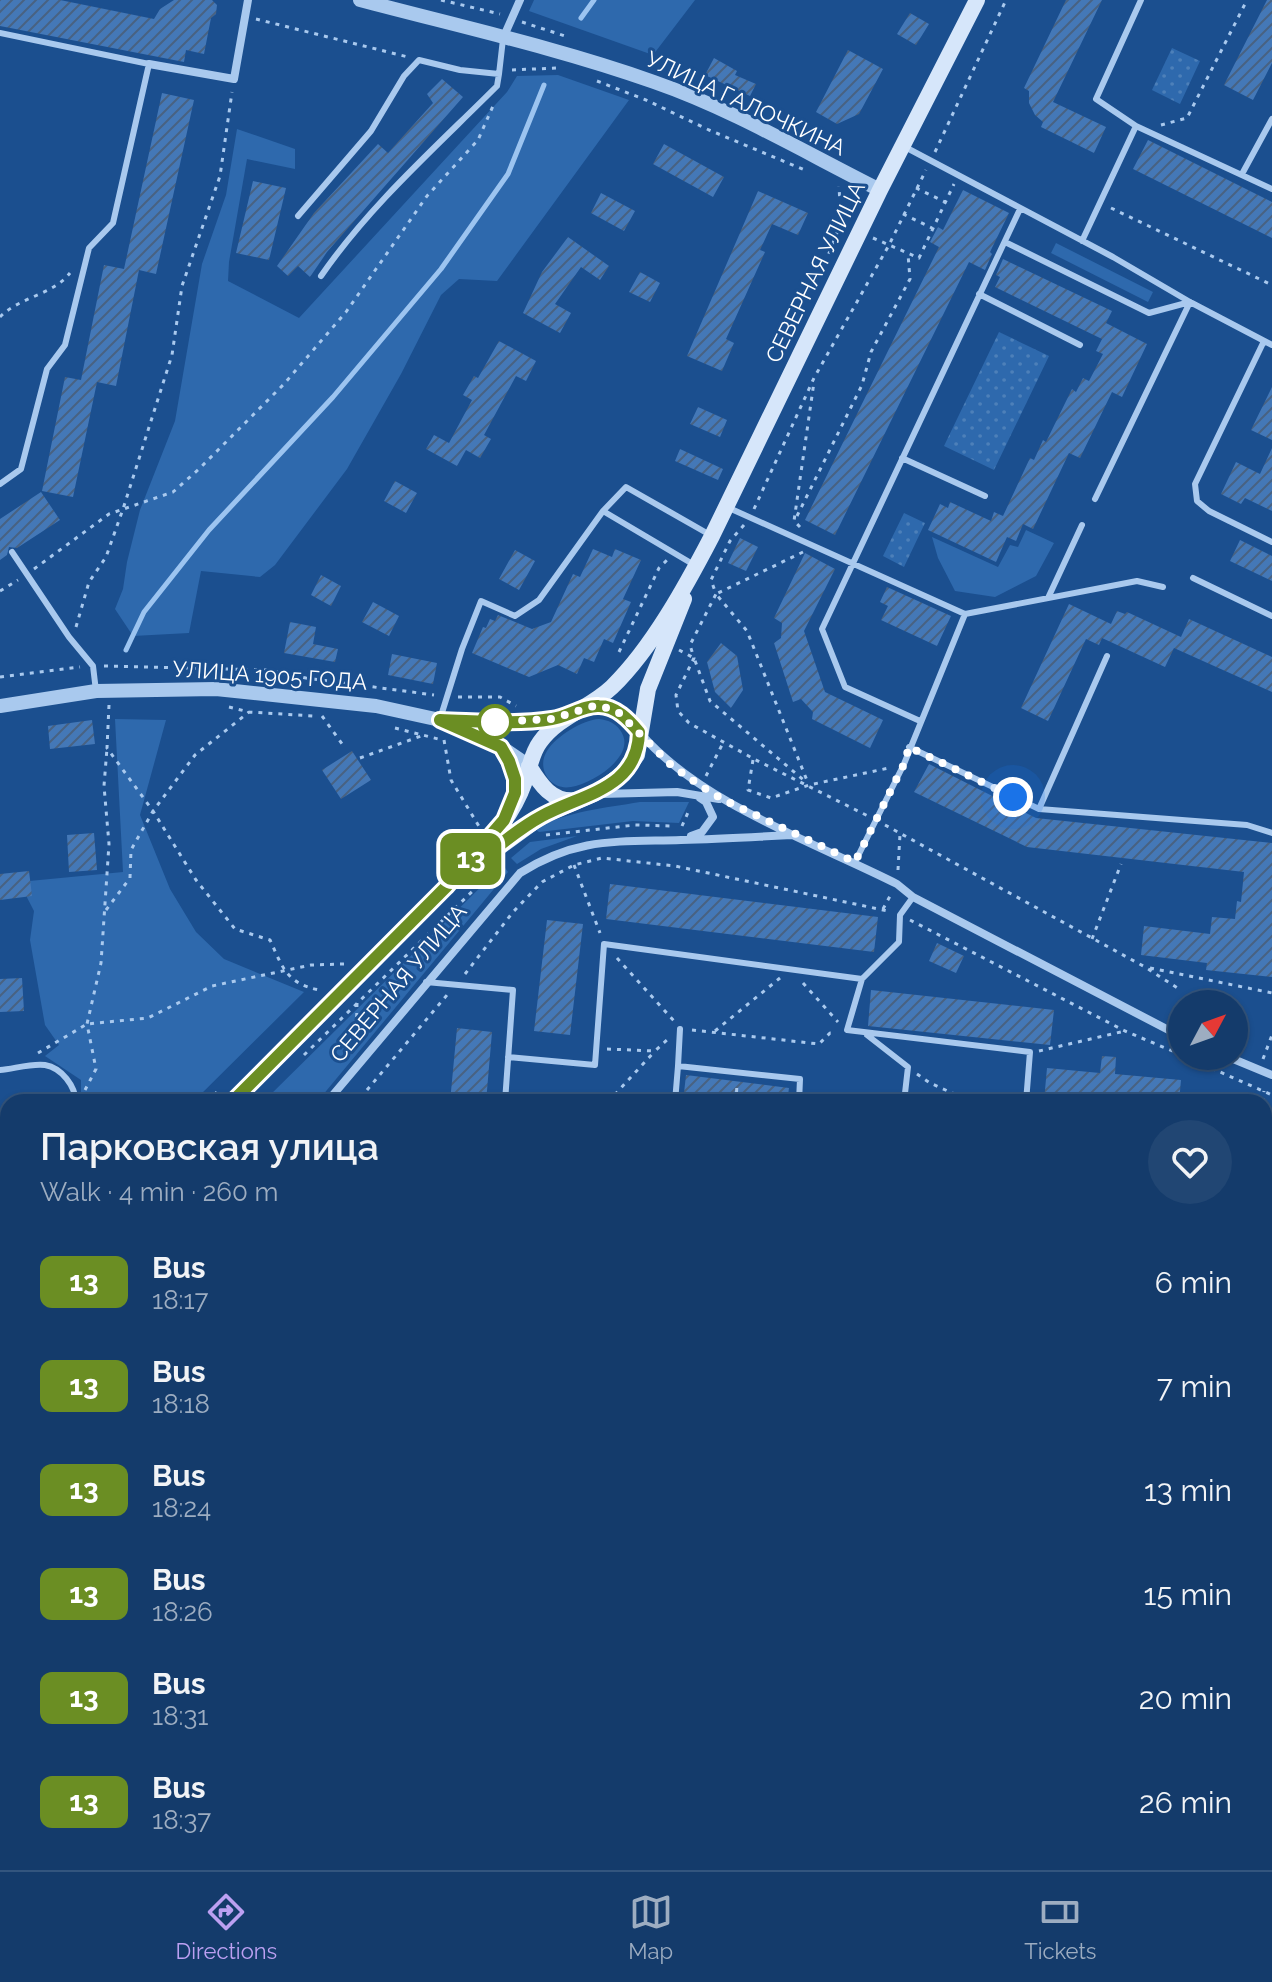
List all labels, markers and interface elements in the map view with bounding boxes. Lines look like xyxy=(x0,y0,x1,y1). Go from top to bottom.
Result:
street label: УЛИЦА ГАЛОЧКИНА xyxy=(642,45,850,161)
street label: СЕВЕРНАЯ УЛИЦА xyxy=(760,177,870,367)
street label: УЛИЦА 1905 ГОДА xyxy=(172,655,368,695)
unlabelled marker xyxy=(478,705,512,739)
your location xyxy=(993,777,1033,817)
line badge: 13 xyxy=(435,833,507,885)
text: 13 xyxy=(456,842,486,875)
street label: СЕВЕРНАЯ УЛИЦА xyxy=(324,899,472,1067)
north arrow xyxy=(1168,990,1248,1070)
map controls xyxy=(1168,990,1248,1070)
button: heart xyxy=(1148,1120,1232,1204)
text: Парковская улица xyxy=(40,1124,379,1169)
text: Walk · 4 min · 260 m xyxy=(40,1177,278,1207)
text: Bus xyxy=(152,1250,206,1285)
text: 13 xyxy=(69,1265,99,1298)
text: 6 min xyxy=(1155,1265,1232,1300)
text: 18:17 xyxy=(152,1285,208,1315)
text: Bus xyxy=(152,1354,206,1389)
text: 13 xyxy=(69,1369,99,1402)
text: 7 min xyxy=(1157,1369,1232,1404)
text: 18:18 xyxy=(152,1389,210,1419)
text: Bus xyxy=(152,1458,206,1493)
text: 13 xyxy=(69,1473,99,1506)
text: 13 min xyxy=(1144,1473,1232,1508)
text: 18:24 xyxy=(152,1493,211,1523)
text: Bus xyxy=(152,1562,206,1597)
text: 13 xyxy=(69,1577,99,1610)
text: 15 min xyxy=(1144,1577,1232,1612)
text: 18:26 xyxy=(152,1597,213,1627)
text: Bus xyxy=(152,1666,206,1701)
text: 13 xyxy=(69,1681,99,1714)
text: 20 min xyxy=(1139,1681,1232,1716)
text: 18:31 xyxy=(152,1701,208,1731)
text: Bus xyxy=(152,1770,206,1805)
text: 13 xyxy=(69,1785,99,1818)
text: 26 min xyxy=(1139,1785,1232,1820)
text: 18:37 xyxy=(152,1805,211,1835)
tab: Directions xyxy=(176,1890,277,1964)
tab: Map xyxy=(628,1890,673,1964)
tab: Tickets xyxy=(1024,1890,1096,1964)

